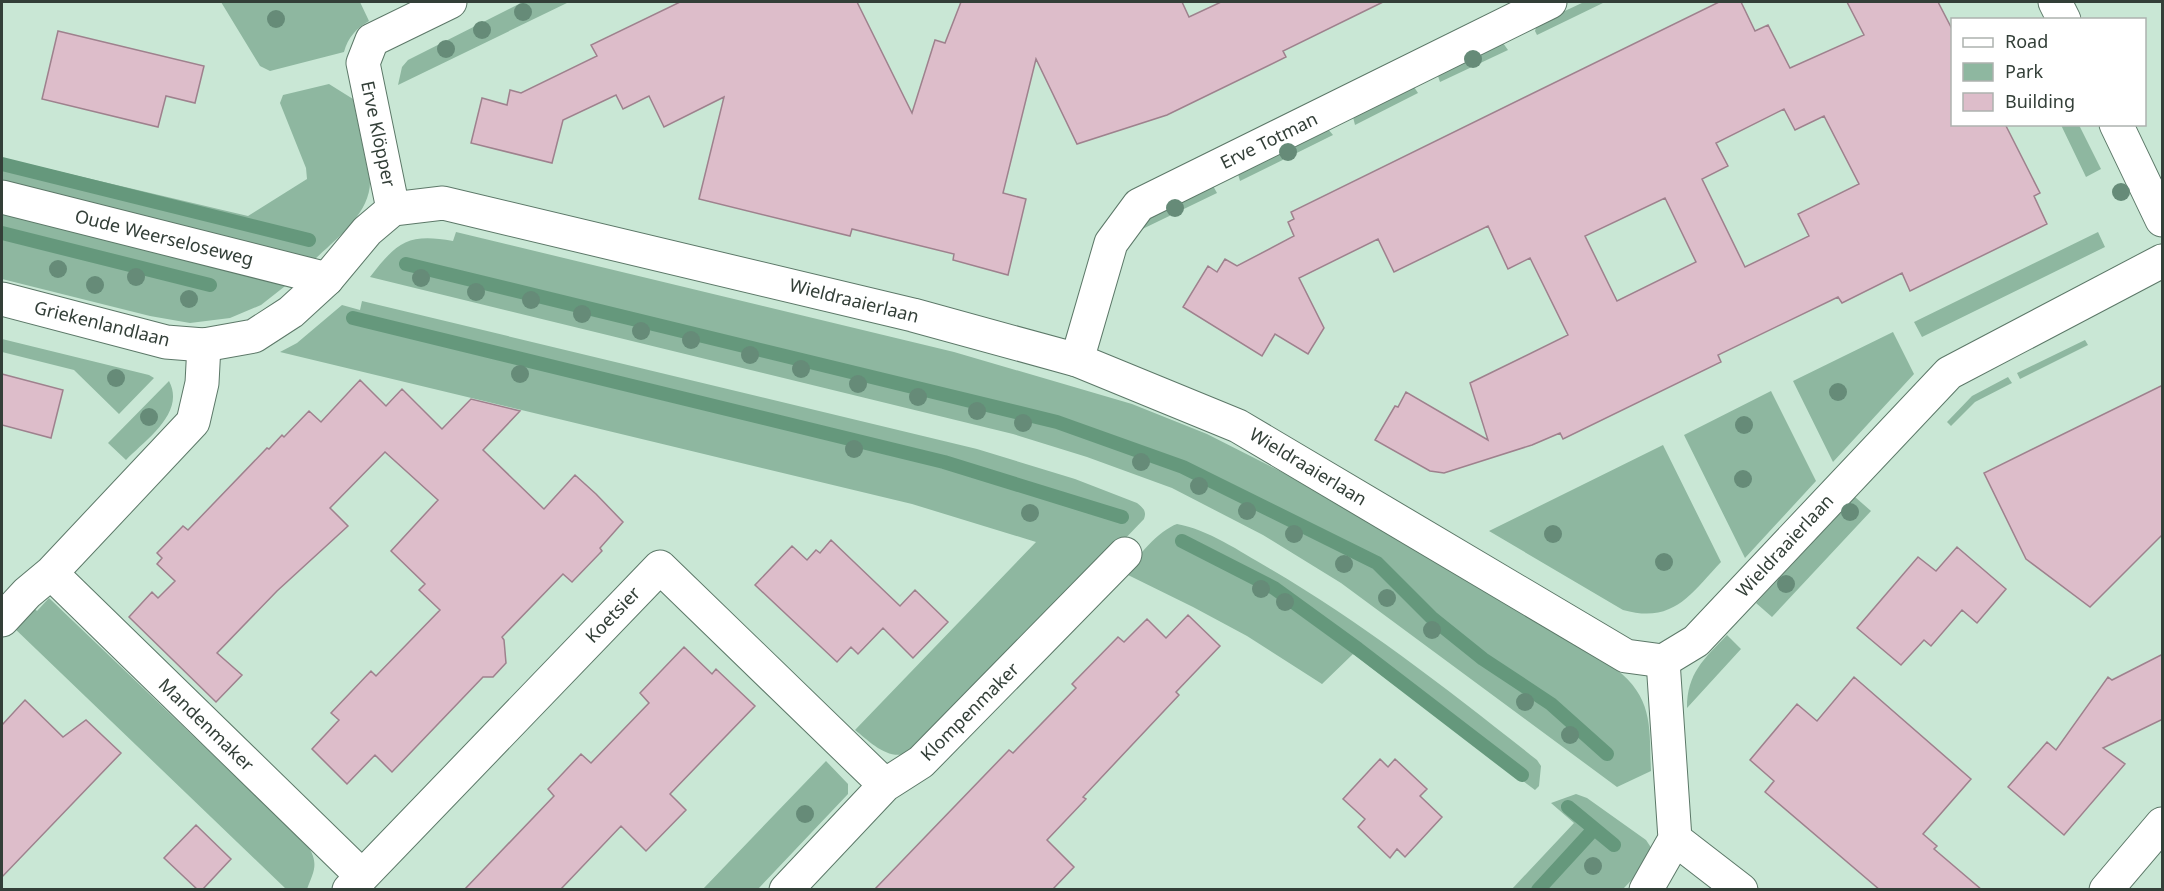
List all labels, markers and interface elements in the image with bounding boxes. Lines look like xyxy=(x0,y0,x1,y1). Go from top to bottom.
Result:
legend xyxy=(1951,18,2146,126)
text: Road xyxy=(2005,29,2048,53)
text: Park xyxy=(2005,59,2043,83)
street label: Erve Klöpper xyxy=(356,79,402,190)
text: Building xyxy=(2005,89,2075,113)
street label: Erve Totman xyxy=(1216,106,1321,174)
street label: Oude Weerseloseweg xyxy=(72,203,256,271)
street label: Wieldraaierlaan xyxy=(787,272,922,328)
street label: Griekenlandlaan xyxy=(32,295,173,352)
street label: Wieldraaierlaan xyxy=(1245,422,1372,511)
street label: Wieldraaierlaan xyxy=(1730,489,1838,602)
street label: Koetsier xyxy=(579,581,645,648)
street label: Klompenmaker xyxy=(915,656,1024,766)
street label: Mandenmaker xyxy=(154,673,260,776)

